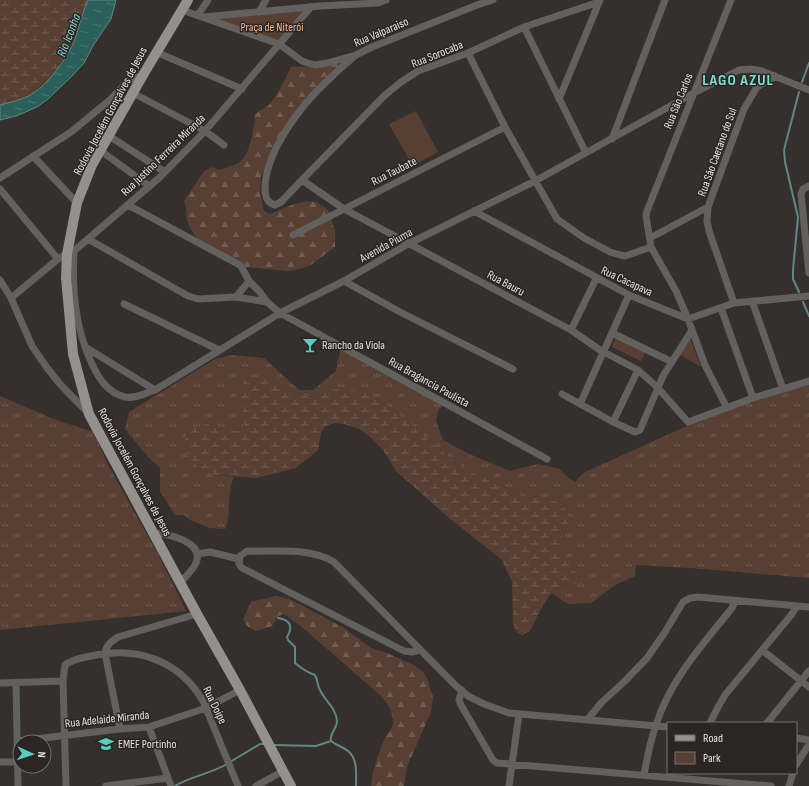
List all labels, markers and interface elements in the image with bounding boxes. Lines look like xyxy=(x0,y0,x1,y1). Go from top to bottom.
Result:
water label: Rio Iconha xyxy=(53,11,85,59)
street label: Rua Valparaiso xyxy=(352,14,411,51)
park label: Praça de Niterói xyxy=(240,20,304,35)
street label: Rua Sorocaba xyxy=(409,37,466,72)
street label: Rodovia Jocelém Gonçalves de Jesus xyxy=(70,44,151,178)
street label: Rua São Carlos xyxy=(660,71,696,131)
district label: LAGO AZUL xyxy=(702,71,774,90)
street label: Rua São Caetano do Sul xyxy=(694,106,740,199)
street label: Rua Justino Ferreira Miranda xyxy=(118,111,209,199)
street label: Rua Taubate xyxy=(369,154,420,189)
street label: Avenida Piuma xyxy=(356,225,416,267)
street label: Rua Cacapava xyxy=(599,263,655,300)
street label: Rua Bauru xyxy=(484,267,527,300)
bar icon: Rancho da Viola xyxy=(301,336,319,354)
place label: Rancho da Viola xyxy=(322,338,385,353)
street label: Rua Bragancia Paulista xyxy=(386,354,472,411)
street label: Rodovia Jocelém Gonçalves de Jesus xyxy=(94,405,175,539)
street label: Rua Doipe xyxy=(199,684,230,727)
street label: Rua Adelaide Miranda xyxy=(64,708,150,731)
legend xyxy=(667,722,797,774)
text: Road xyxy=(703,731,723,746)
north arrow xyxy=(12,734,52,774)
school or university icon: EMEF Portinho xyxy=(97,735,115,753)
place label: EMEF Portinho xyxy=(118,737,176,752)
text: N xyxy=(35,751,48,758)
text: Park xyxy=(703,751,721,766)

